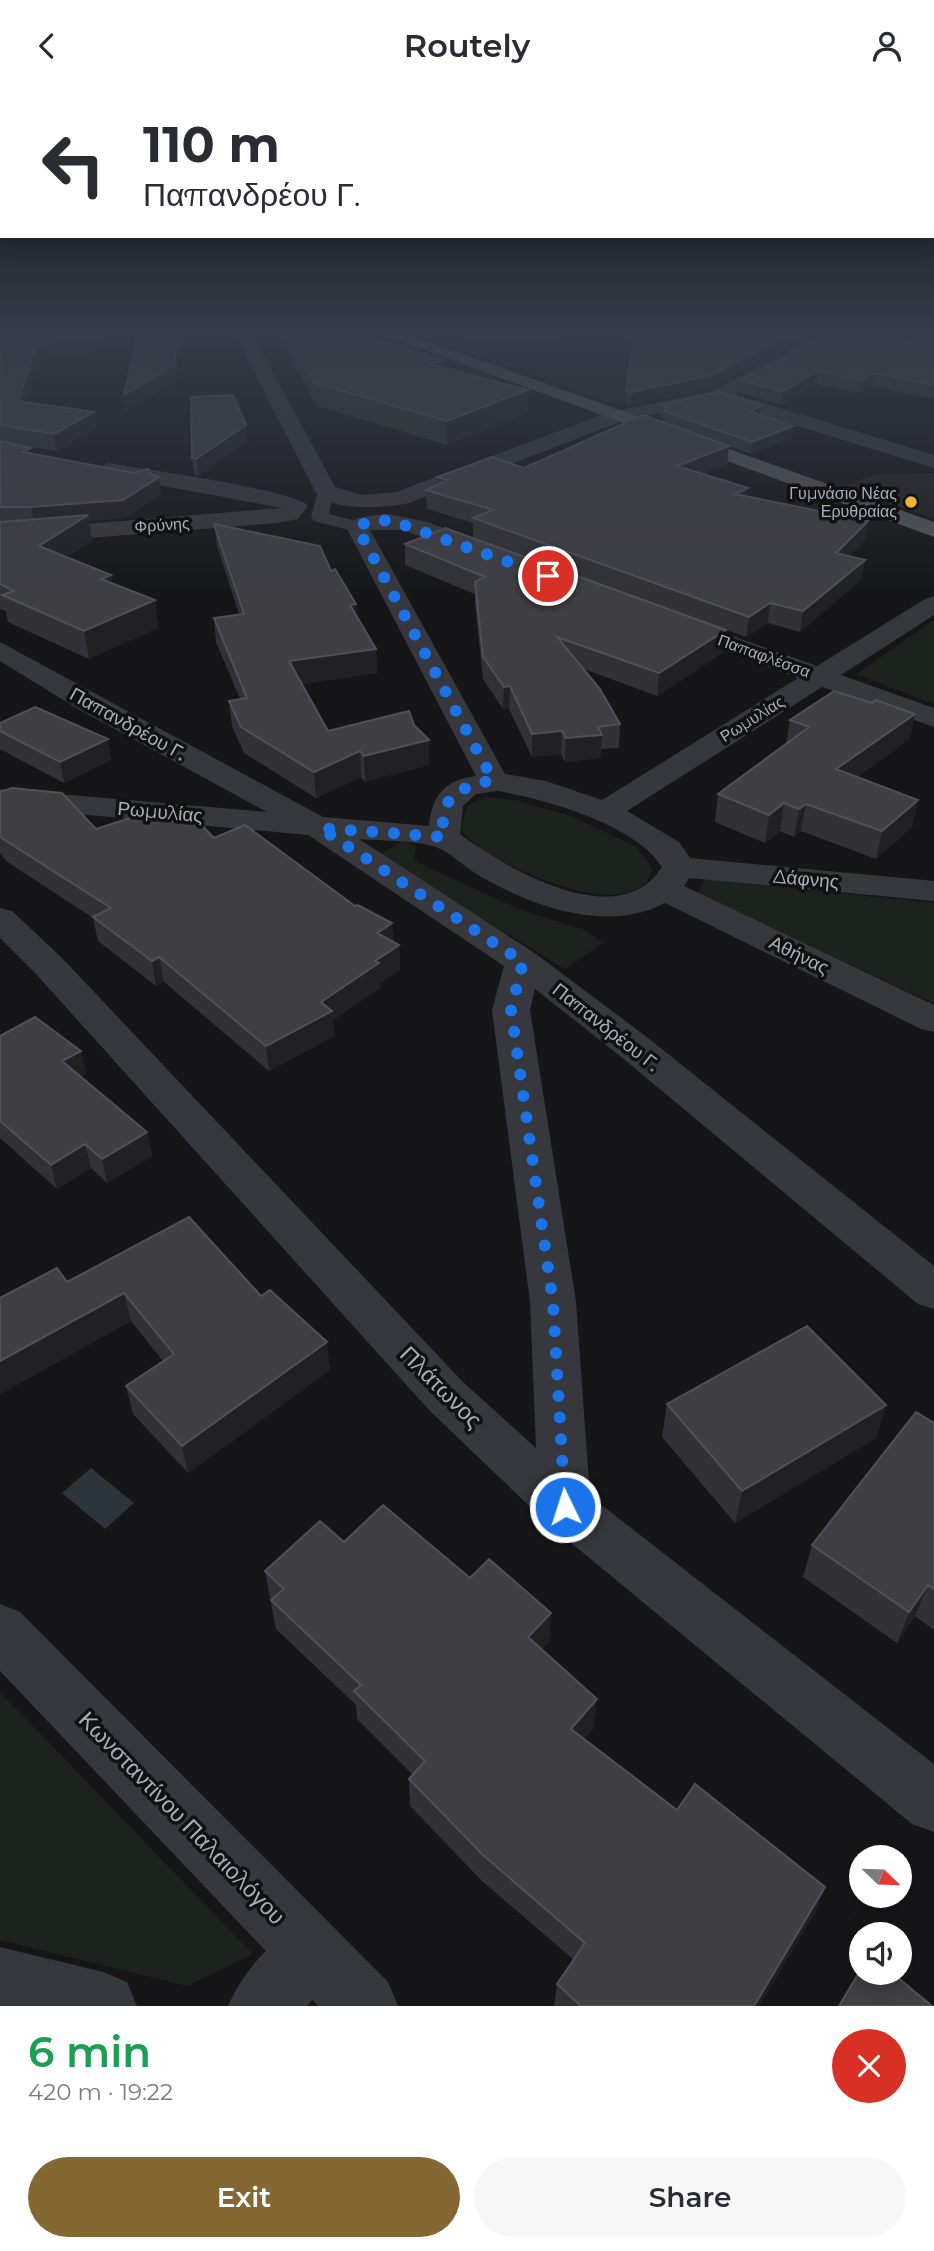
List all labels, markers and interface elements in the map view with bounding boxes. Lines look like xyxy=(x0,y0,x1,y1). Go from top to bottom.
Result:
text: Routely xyxy=(404,26,530,65)
icon: back xyxy=(28,27,66,65)
icon: person xyxy=(868,27,906,65)
text: 110 m xyxy=(143,115,280,174)
icon: left xyxy=(28,119,119,210)
text: Παπανδρέου Γ. xyxy=(143,175,361,214)
place label: Γυμνάσιο Νέας Ερυθραίας xyxy=(789,484,897,521)
marker: Γυμνάσιο Νέας Ερυθραίας xyxy=(903,494,919,510)
street label: Φρύνης xyxy=(134,514,190,536)
pin xyxy=(518,546,578,606)
icon: arrive xyxy=(529,557,567,595)
street label: Παπαφλέσσα xyxy=(715,631,813,681)
street label: Παπανδρέου Γ. xyxy=(66,683,190,765)
street label: Ρωμυλίας xyxy=(716,692,788,746)
street label: Ρωμυλίας xyxy=(116,797,204,827)
street label: Δάφνης xyxy=(772,865,840,893)
street label: Αθήνας xyxy=(765,931,833,979)
street label: Παπανδρέου Γ. xyxy=(548,978,664,1076)
street label: Πλάτωνος xyxy=(394,1340,488,1434)
position arrow xyxy=(528,1470,602,1544)
street label: Κωνσταντίνου Παλαιολόγου xyxy=(73,1706,291,1930)
north arrow xyxy=(849,1845,912,1907)
map controls xyxy=(849,1845,912,1985)
button: sound xyxy=(849,1922,912,1985)
text: 6 min xyxy=(28,2026,151,2078)
button: close xyxy=(832,2029,906,2103)
text: 420 m · 19:22 xyxy=(28,2078,173,2106)
button: Exit xyxy=(28,2157,460,2237)
button: Share xyxy=(474,2157,906,2237)

